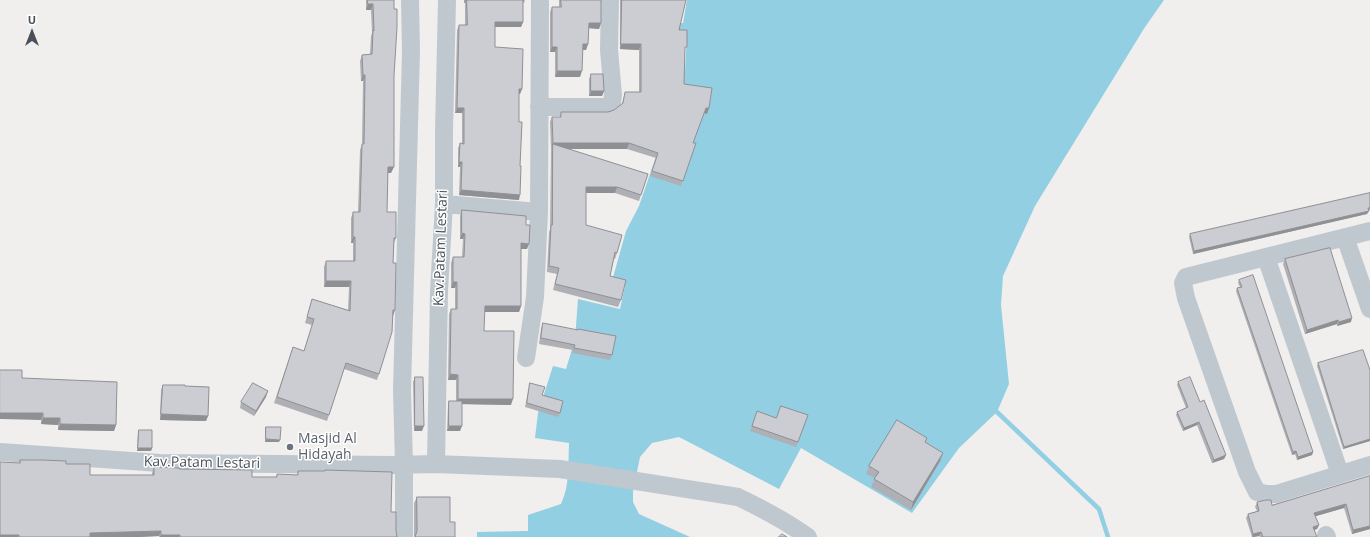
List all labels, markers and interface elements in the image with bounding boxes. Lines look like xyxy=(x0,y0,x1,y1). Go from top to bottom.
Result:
north arrow xyxy=(12,12,52,52)
text: U xyxy=(28,12,36,27)
street label: Kav.Patam Lestari xyxy=(431,190,451,306)
place label: Masjid Al Hidayah xyxy=(298,431,357,464)
marker: Masjid Al Hidayah xyxy=(285,442,295,452)
street label: Kav.Patam Lestari xyxy=(144,454,260,472)

